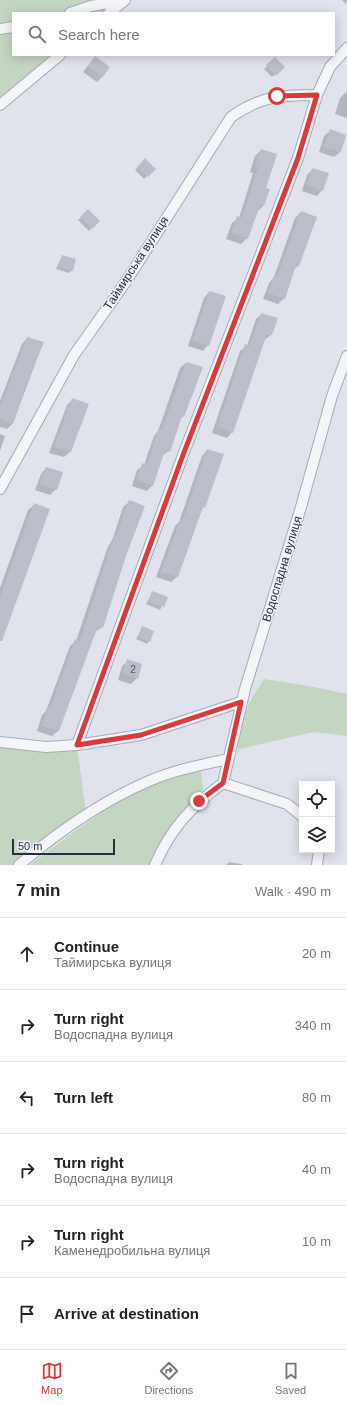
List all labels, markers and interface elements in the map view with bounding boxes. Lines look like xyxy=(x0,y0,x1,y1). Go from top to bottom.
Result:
search box xyxy=(12,12,335,56)
icon: search xyxy=(26,23,48,45)
text: Search here xyxy=(58,26,140,43)
route start xyxy=(268,87,286,105)
street label: Таймирська вулиця xyxy=(101,214,171,312)
street label: Водоспадна вулиця xyxy=(259,514,305,624)
house number: 2 xyxy=(130,664,136,675)
map controls xyxy=(299,781,335,853)
button: locate xyxy=(299,781,335,817)
route end xyxy=(190,792,208,810)
button: layers xyxy=(299,817,335,853)
scale bar xyxy=(12,837,115,856)
text: 50 m xyxy=(18,840,42,852)
text: 7 min xyxy=(16,881,60,900)
text: Walk · 490 m xyxy=(255,884,331,899)
text: Continue xyxy=(54,938,119,955)
icon: ahead xyxy=(16,943,38,965)
text: 20 m xyxy=(302,946,331,961)
text: Таймирська вулиця xyxy=(54,955,172,970)
text: Turn right xyxy=(54,1010,124,1027)
icon: right xyxy=(16,1015,38,1037)
text: 340 m xyxy=(295,1018,331,1033)
text: Водоспадна вулиця xyxy=(54,1027,173,1042)
icon: left xyxy=(16,1087,38,1109)
text: Turn left xyxy=(54,1089,113,1106)
text: 80 m xyxy=(302,1090,331,1105)
text: Turn right xyxy=(54,1154,124,1171)
icon: right xyxy=(16,1159,38,1181)
text: 40 m xyxy=(302,1162,331,1177)
text: Водоспадна вулиця xyxy=(54,1171,173,1186)
text: Turn right xyxy=(54,1226,124,1243)
icon: right xyxy=(16,1231,38,1253)
text: 10 m xyxy=(302,1234,331,1249)
text: Каменедробильна вулиця xyxy=(54,1243,210,1258)
icon: arrive xyxy=(16,1303,38,1325)
text: Arrive at destination xyxy=(54,1305,199,1322)
tab: Map xyxy=(41,1360,63,1396)
tab: Directions xyxy=(144,1360,193,1396)
tab: Saved xyxy=(275,1360,306,1396)

